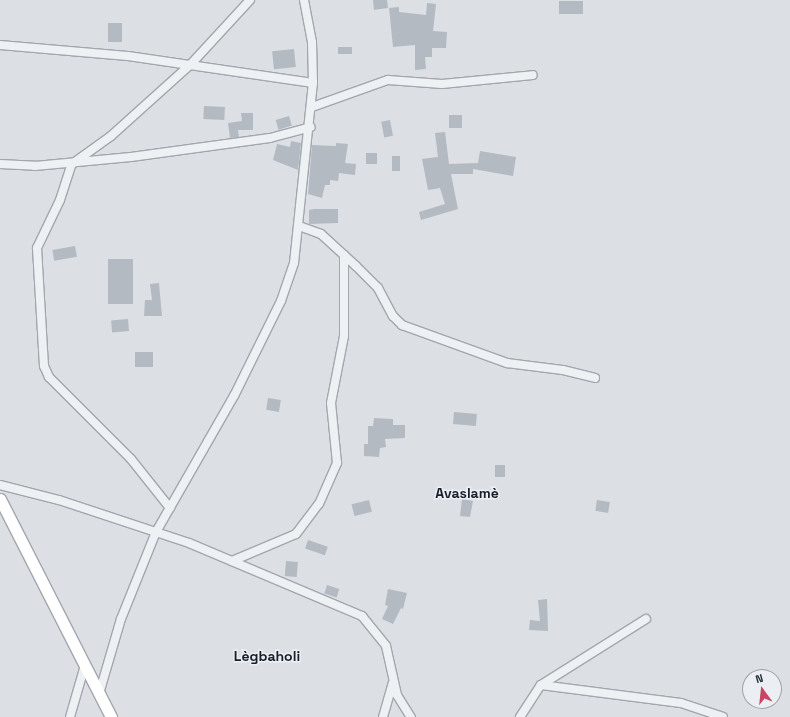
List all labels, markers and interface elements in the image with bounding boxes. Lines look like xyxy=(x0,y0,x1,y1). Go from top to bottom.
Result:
district label: Avaslamè xyxy=(435,485,499,501)
district label: Lègbaholi xyxy=(234,648,300,664)
north arrow xyxy=(742,669,782,709)
text: N xyxy=(754,671,765,686)

